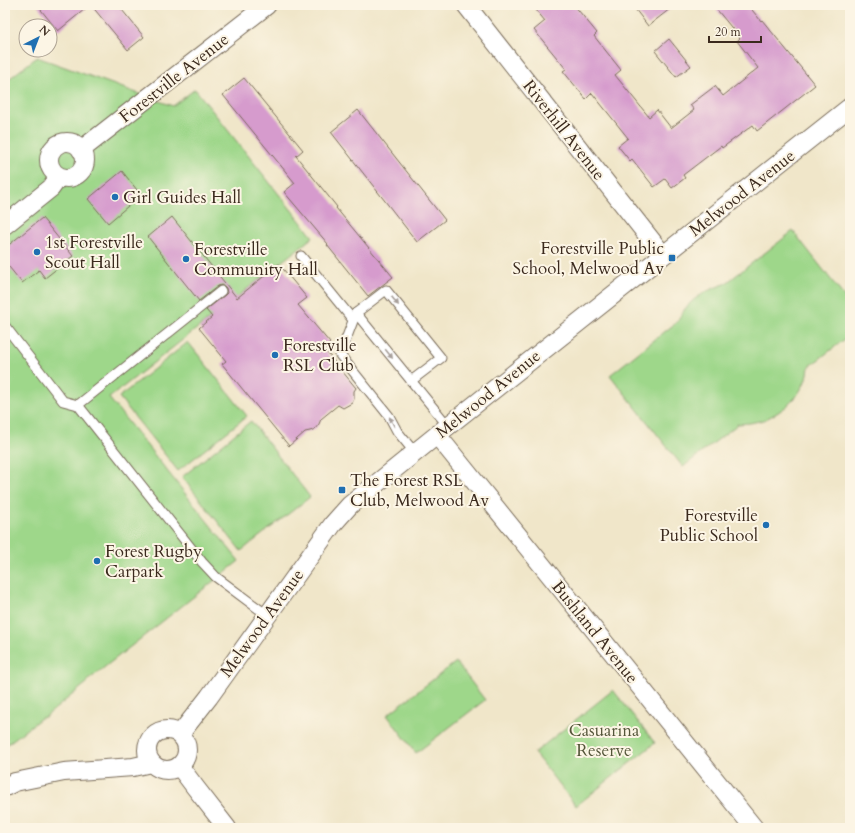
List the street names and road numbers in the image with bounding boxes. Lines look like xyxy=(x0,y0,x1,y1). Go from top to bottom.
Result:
street label: Forestville Avenue xyxy=(114,28,234,128)
street label: Riverhill Avenue xyxy=(518,75,610,185)
street label: Melwood Avenue xyxy=(684,144,800,242)
street label: Melwood Avenue xyxy=(431,345,545,443)
street label: Melwood Avenue xyxy=(215,564,309,682)
street label: Bushland Avenue xyxy=(546,576,644,688)

